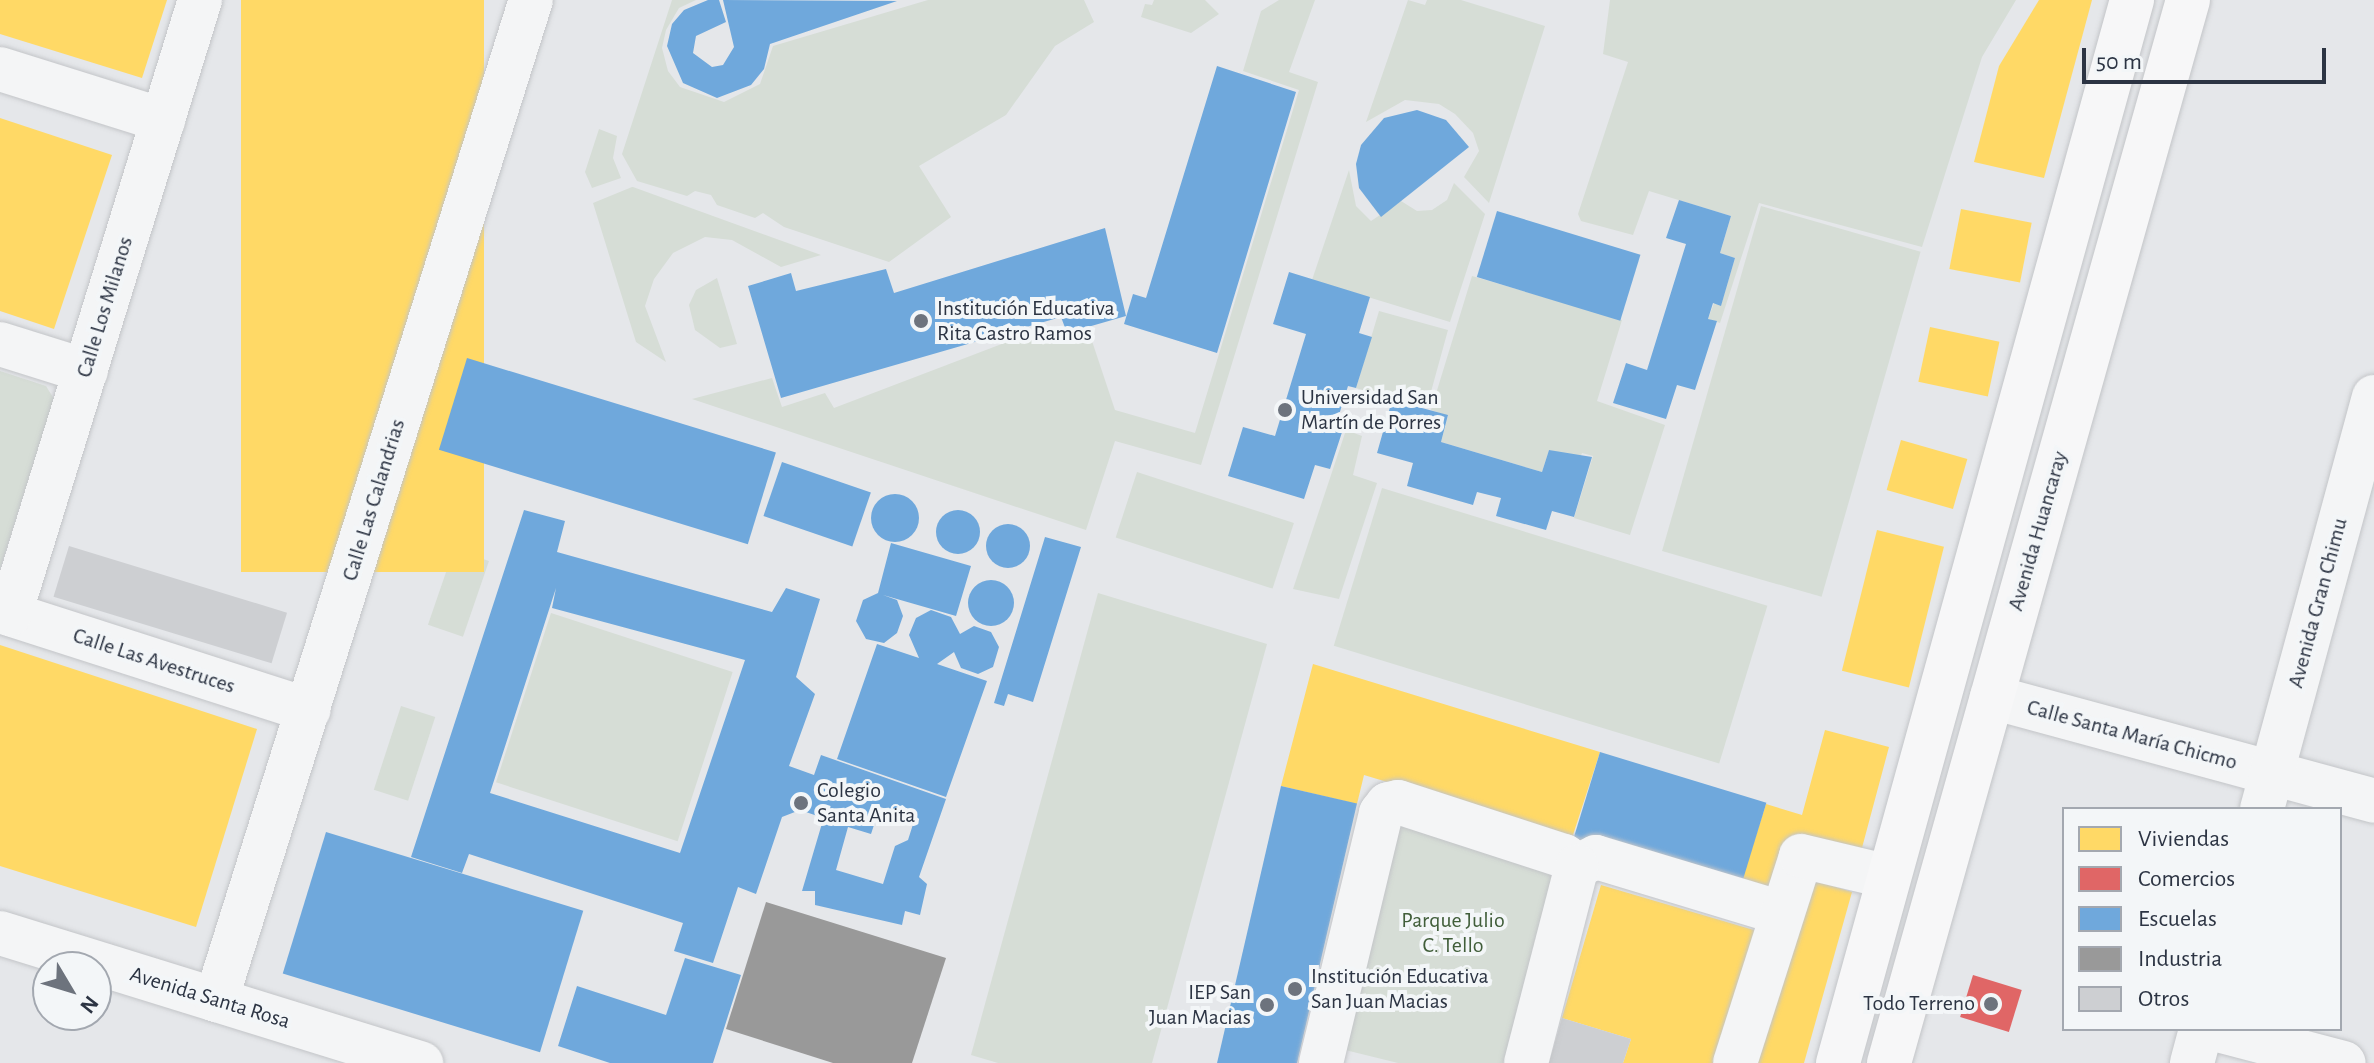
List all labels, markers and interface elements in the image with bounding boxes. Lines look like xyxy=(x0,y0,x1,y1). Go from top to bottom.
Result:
scale bar xyxy=(2086,32,2330,82)
text: 50 m xyxy=(2096,50,2142,74)
street label: Calle Los Milanos xyxy=(71,233,139,381)
place label: Institución Educativa Rita Castro Ramos xyxy=(937,295,1115,346)
marker: Institución Educativa Rita Castro Ramos xyxy=(912,312,930,330)
place label: Universidad San Martín de Porres xyxy=(1301,384,1441,436)
marker: Universidad San Martín de Porres xyxy=(1276,401,1294,419)
street label: Calle Las Calandrias xyxy=(337,416,411,584)
street label: Avenida Huancaray xyxy=(2003,448,2073,614)
street label: Avenida Gran Chimu xyxy=(2283,515,2353,691)
street label: Calle Las Avestruces xyxy=(70,622,238,700)
street label: Calle Santa María Chicmo xyxy=(2024,694,2240,776)
place label: Colegio Santa Anita xyxy=(817,777,915,828)
marker: Colegio Santa Anita xyxy=(792,794,810,812)
legend xyxy=(2062,807,2342,1031)
text: Viviendas xyxy=(2138,827,2229,851)
text: Comercios xyxy=(2138,867,2235,891)
park label: Parque Julio C. Tello xyxy=(1401,907,1505,958)
text: Escuelas xyxy=(2138,907,2217,931)
text: Industria xyxy=(2138,947,2222,971)
north arrow xyxy=(32,951,112,1031)
street label: Avenida Santa Rosa xyxy=(127,961,293,1035)
place label: Institución Educativa San Juan Macias xyxy=(1311,963,1489,1014)
place label: IEP San Juan Macias xyxy=(1149,979,1251,1030)
marker: Institución Educativa San Juan Macias xyxy=(1286,980,1304,998)
text: Otros xyxy=(2138,987,2189,1011)
place label: Todo Terreno xyxy=(1863,991,1975,1017)
text: N xyxy=(76,992,103,1017)
marker: Todo Terreno xyxy=(1982,995,2000,1013)
marker: IEP San Juan Macias xyxy=(1258,996,1276,1014)

